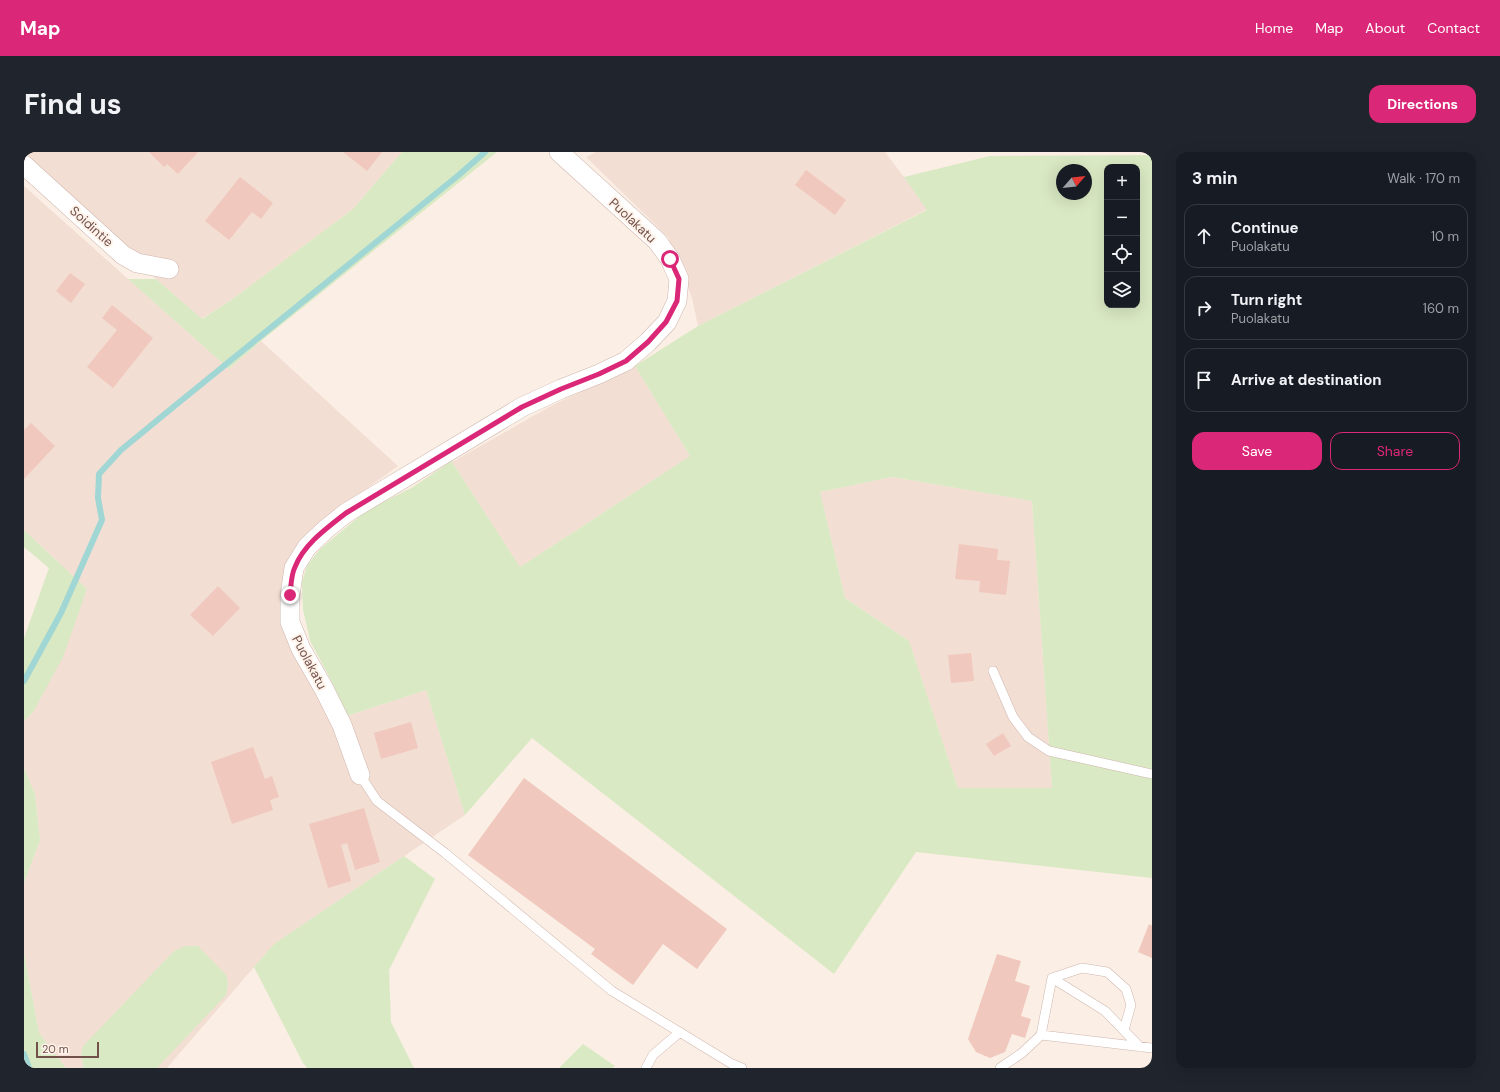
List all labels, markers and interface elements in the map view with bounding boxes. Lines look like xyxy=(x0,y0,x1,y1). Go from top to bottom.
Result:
text: Map xyxy=(20,16,60,41)
text: Home xyxy=(1255,19,1293,37)
text: Map xyxy=(1315,19,1343,37)
text: About xyxy=(1365,19,1405,37)
text: Contact xyxy=(1427,19,1480,37)
button: Directions xyxy=(1369,85,1476,123)
text: Find us xyxy=(24,86,122,123)
north arrow xyxy=(1056,164,1092,200)
map controls xyxy=(1104,164,1140,308)
button: + xyxy=(1104,164,1140,200)
text: 3 min xyxy=(1192,167,1237,189)
text: Walk · 170 m xyxy=(1387,170,1460,187)
street label: Puolakatu xyxy=(605,194,660,247)
button: − xyxy=(1104,200,1140,236)
street label: Soidintie xyxy=(66,202,117,250)
text: Continue xyxy=(1231,218,1299,238)
icon: ahead xyxy=(1193,225,1215,247)
text: 10 m xyxy=(1431,228,1459,245)
button: locate xyxy=(1104,236,1140,272)
text: Puolakatu xyxy=(1231,238,1290,255)
route start xyxy=(661,250,679,268)
button: layers xyxy=(1104,272,1140,308)
text: Turn right xyxy=(1231,290,1302,310)
icon: right xyxy=(1193,297,1215,319)
text: 160 m xyxy=(1423,300,1459,317)
text: Puolakatu xyxy=(1231,310,1290,327)
icon: arrive xyxy=(1193,369,1215,391)
text: Arrive at destination xyxy=(1231,370,1382,390)
button: Save xyxy=(1192,432,1322,470)
button: Share xyxy=(1330,432,1460,470)
route end xyxy=(281,586,299,604)
street label: Puolakatu xyxy=(288,632,331,692)
scale bar xyxy=(36,1040,99,1059)
text: 20 m xyxy=(42,1042,68,1056)

